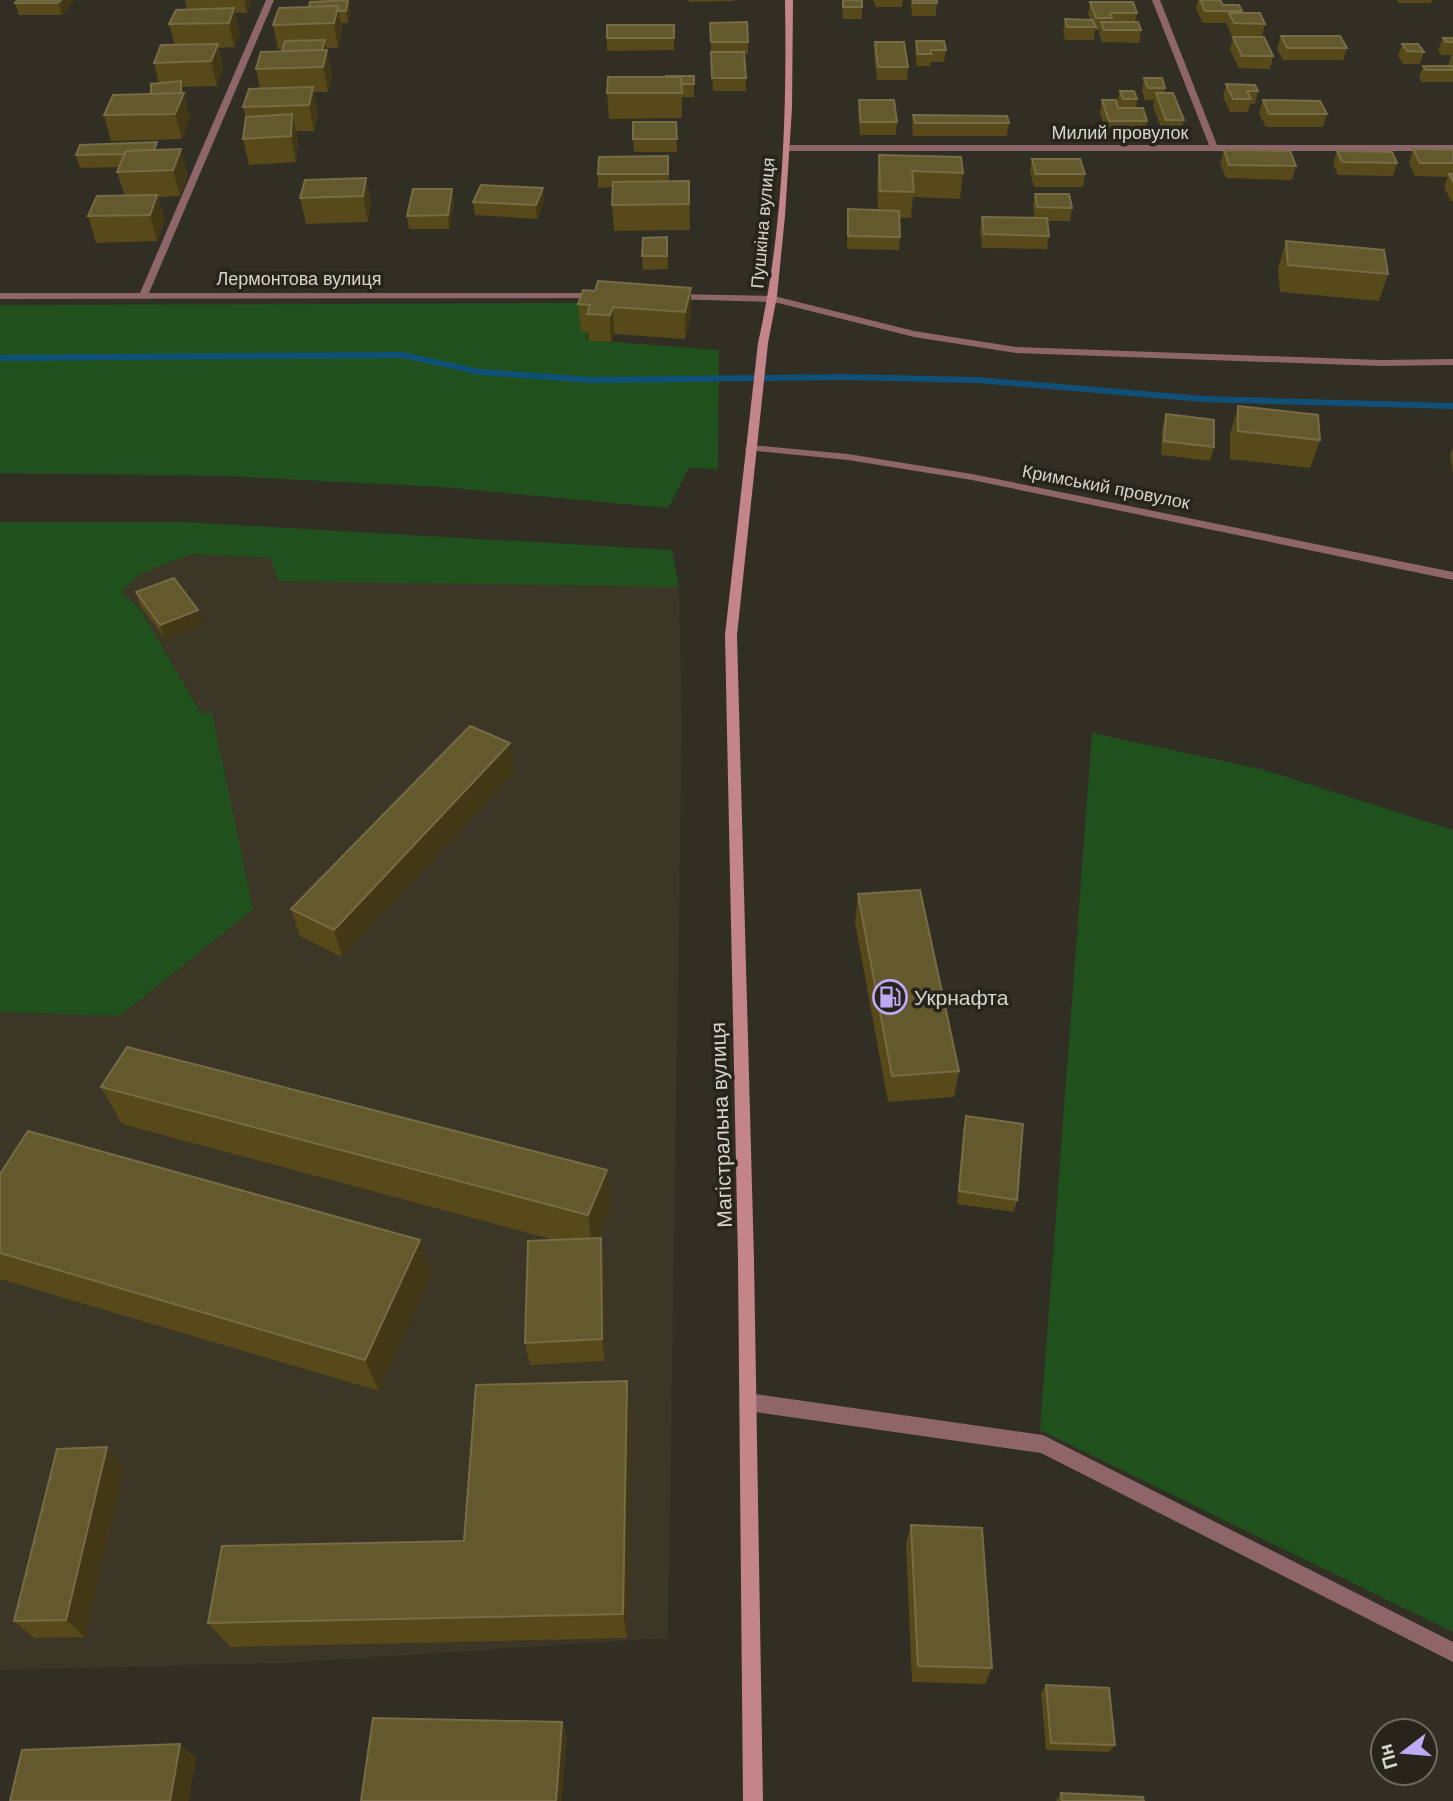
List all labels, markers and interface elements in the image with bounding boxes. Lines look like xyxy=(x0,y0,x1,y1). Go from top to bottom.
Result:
street label: Милий провулок xyxy=(1052,123,1189,143)
street label: Пушкіна вулиця xyxy=(747,157,779,289)
street label: Лермонтова вулиця xyxy=(217,269,381,289)
street label: Кримський провулок xyxy=(1020,461,1192,513)
fuel station icon: Укрнафта xyxy=(871,978,909,1016)
place label: Укрнафта xyxy=(914,986,1009,1009)
street label: Магістральна вулиця xyxy=(706,1022,736,1228)
north arrow xyxy=(1369,1717,1439,1787)
text: Пн xyxy=(1375,1742,1402,1772)

